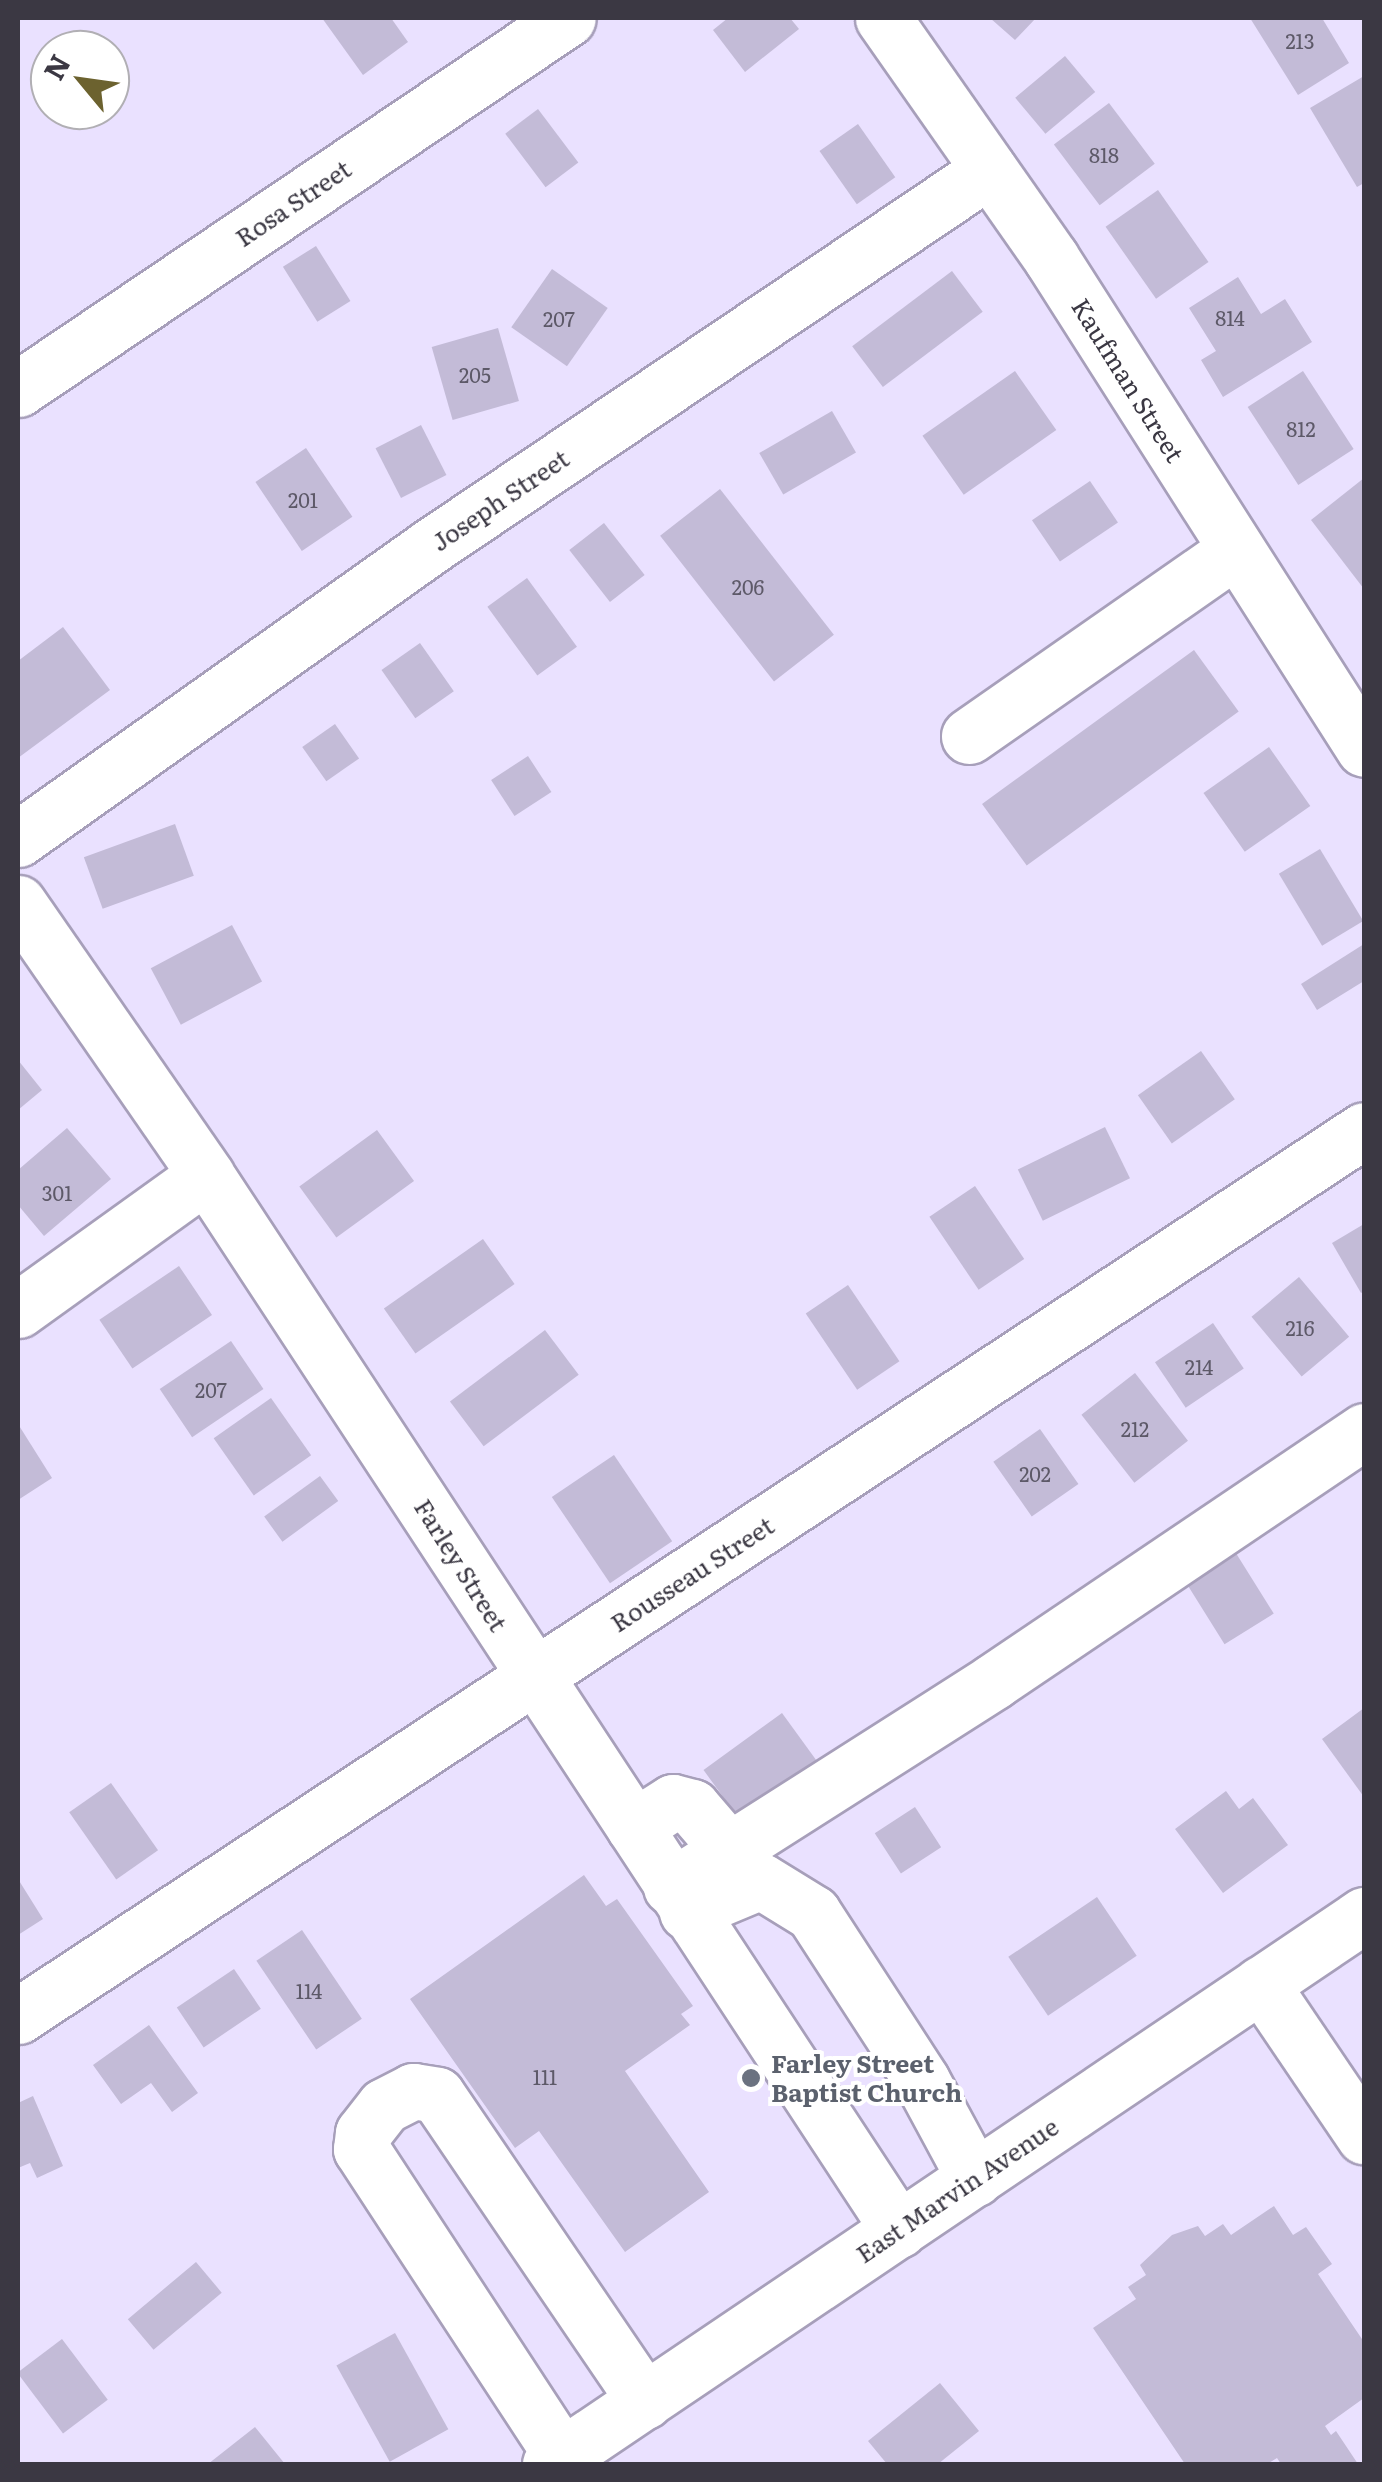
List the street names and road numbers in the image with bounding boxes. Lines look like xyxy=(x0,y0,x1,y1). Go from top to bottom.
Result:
street label: Rosa Street xyxy=(230,153,356,253)
street label: Kaufman Street xyxy=(1066,293,1190,467)
street label: Joseph Street xyxy=(426,443,574,557)
street label: Farley Street xyxy=(408,1493,514,1637)
street label: Rousseau Street xyxy=(605,1510,779,1638)
street label: East Marvin Avenue xyxy=(850,2111,1064,2269)

